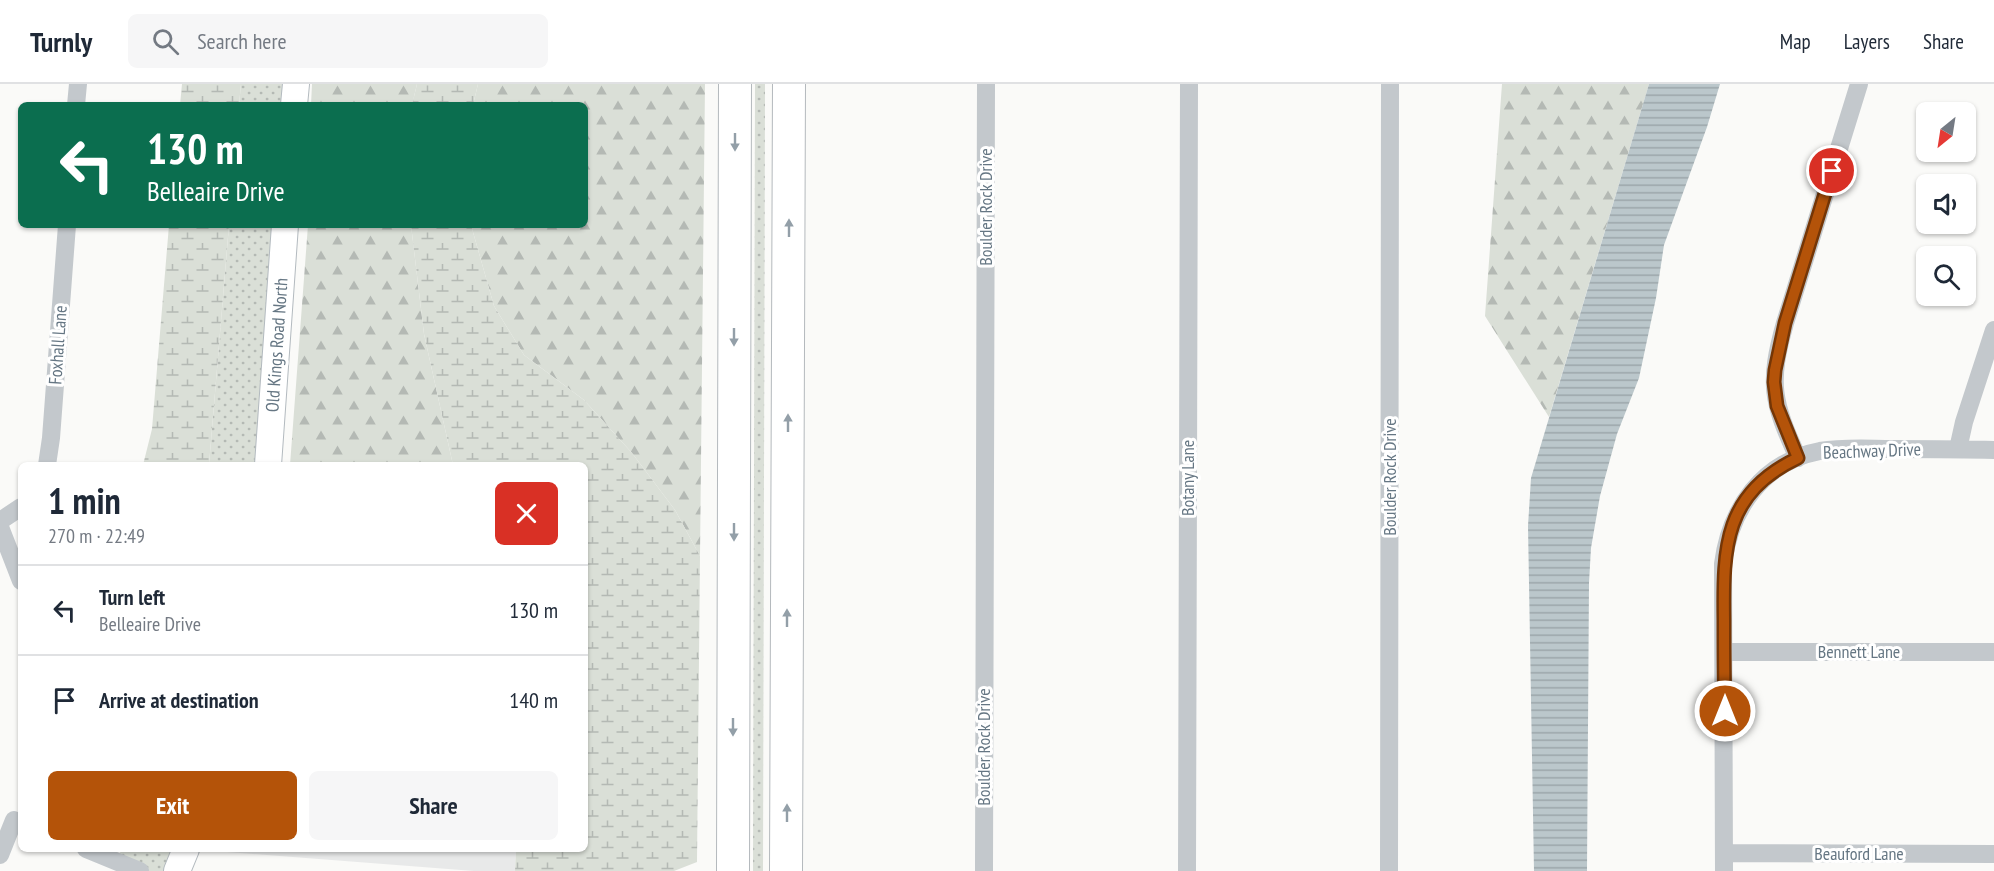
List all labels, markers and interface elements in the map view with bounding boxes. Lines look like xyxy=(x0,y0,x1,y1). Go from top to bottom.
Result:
search box xyxy=(128,14,548,68)
text: Turnly xyxy=(30,23,92,60)
icon: search xyxy=(149,25,182,58)
text: Search here xyxy=(197,27,287,55)
text: Map xyxy=(1780,28,1811,55)
text: Layers xyxy=(1844,28,1890,55)
text: Share xyxy=(1923,28,1964,55)
north arrow xyxy=(1916,102,1976,162)
map controls xyxy=(1916,102,1976,306)
text: 130 m xyxy=(147,121,244,176)
icon: left xyxy=(48,126,126,204)
one-way arrow xyxy=(730,133,740,152)
pin xyxy=(1806,145,1857,196)
street label: Boulder Rock Drive xyxy=(974,148,997,266)
icon: arrive xyxy=(1815,154,1848,187)
text: Belleaire Drive xyxy=(147,174,285,208)
button: sound xyxy=(1916,174,1976,234)
one-way arrow xyxy=(784,218,794,237)
button: search xyxy=(1916,246,1976,306)
street label: Old Kings Road North xyxy=(260,277,293,413)
street label: Foxhall Lane xyxy=(43,305,72,385)
one-way arrow xyxy=(729,328,739,347)
one-way arrow xyxy=(783,413,793,432)
street label: Boulder Rock Drive xyxy=(1378,418,1401,536)
street label: Beachway Drive xyxy=(1823,437,1921,464)
street label: Botany Lane xyxy=(1176,440,1199,516)
text: 1 min xyxy=(48,477,121,524)
button: close xyxy=(495,482,558,545)
text: 270 m · 22:49 xyxy=(48,523,145,549)
one-way arrow xyxy=(729,523,739,542)
text: Turn left xyxy=(99,583,165,611)
icon: left xyxy=(48,594,81,627)
text: 130 m xyxy=(509,596,558,624)
one-way arrow xyxy=(782,608,792,627)
text: Belleaire Drive xyxy=(99,611,201,637)
street label: Bennett Lane xyxy=(1818,640,1900,663)
position arrow xyxy=(1693,679,1757,743)
icon: arrive xyxy=(48,684,81,717)
text: Arrive at destination xyxy=(99,686,259,714)
text: 140 m xyxy=(509,686,558,714)
street label: Boulder Rock Drive xyxy=(972,688,995,806)
one-way arrow xyxy=(728,718,738,737)
button: Exit xyxy=(48,771,297,840)
button: Share xyxy=(309,771,558,840)
one-way arrow xyxy=(782,803,792,822)
street label: Beauford Lane xyxy=(1814,842,1904,865)

